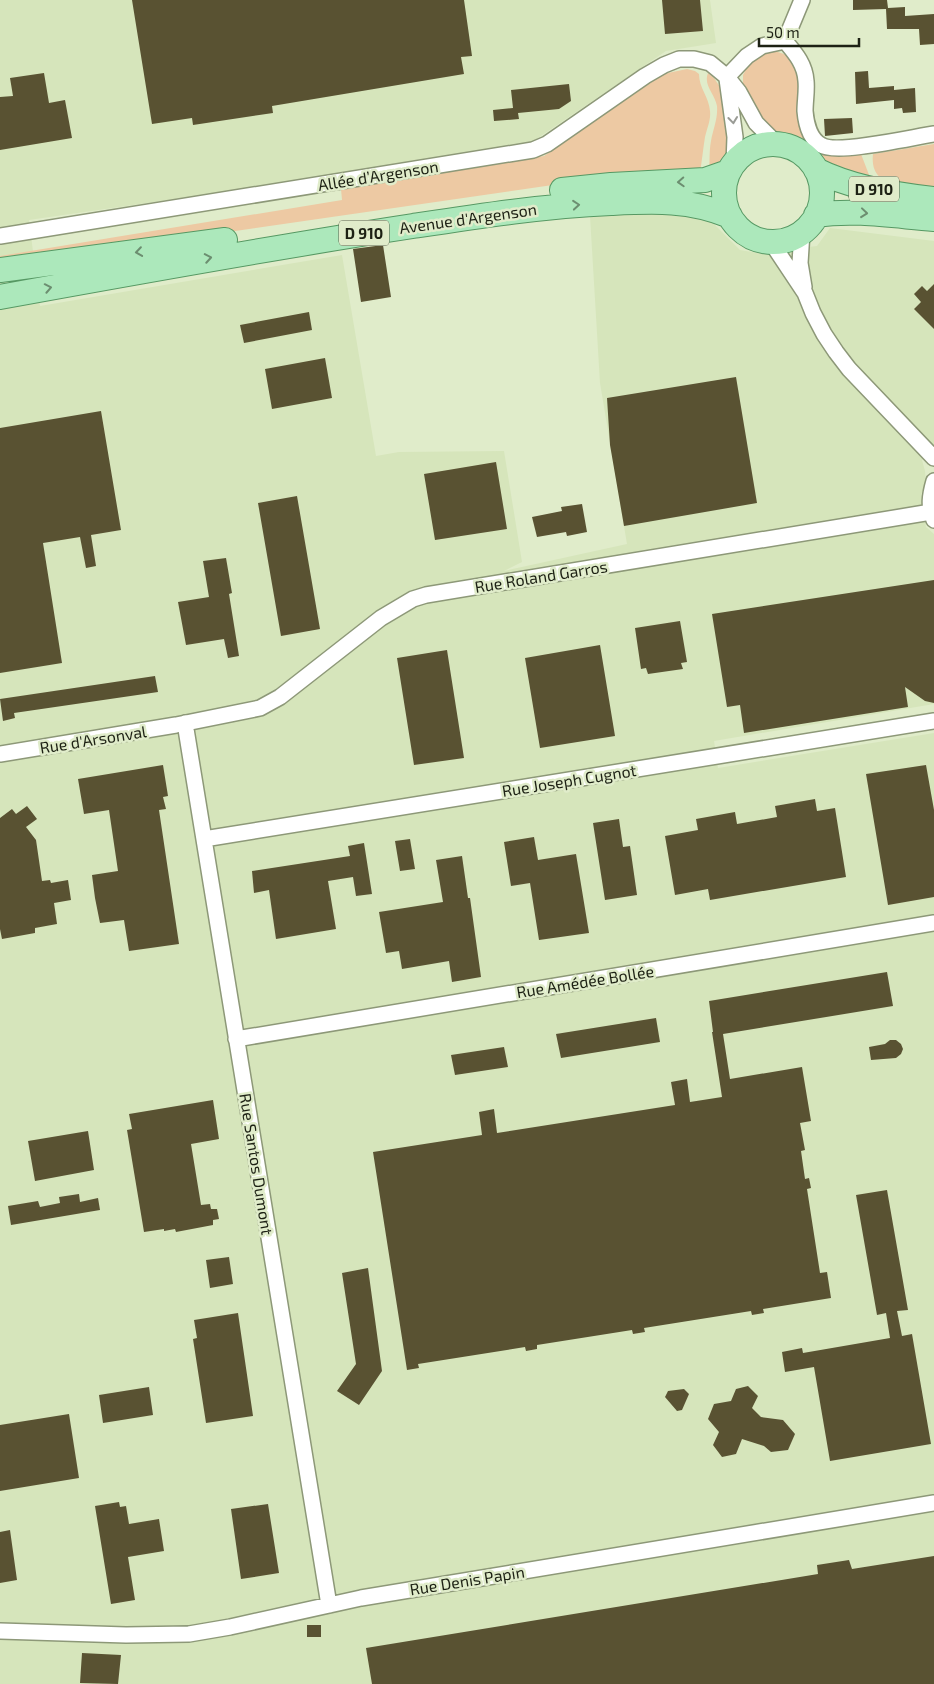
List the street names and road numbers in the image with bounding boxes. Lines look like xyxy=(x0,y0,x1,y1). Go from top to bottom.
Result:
street label: Allée d’Argenson xyxy=(316,156,440,194)
road number: D 910 xyxy=(849,176,899,202)
street label: Avenue d'Argenson xyxy=(398,199,538,237)
road number: D 910 xyxy=(339,220,389,246)
street label: Rue Roland Garros xyxy=(473,556,609,596)
street label: Rue d'Arsonval xyxy=(38,721,148,757)
street label: Rue Joseph Cugnot xyxy=(500,760,638,800)
street label: Rue Amédée Bollée xyxy=(515,961,655,1001)
street label: Rue Santos Dumont xyxy=(236,1092,278,1236)
street label: Rue Denis Papin xyxy=(408,1562,526,1598)

